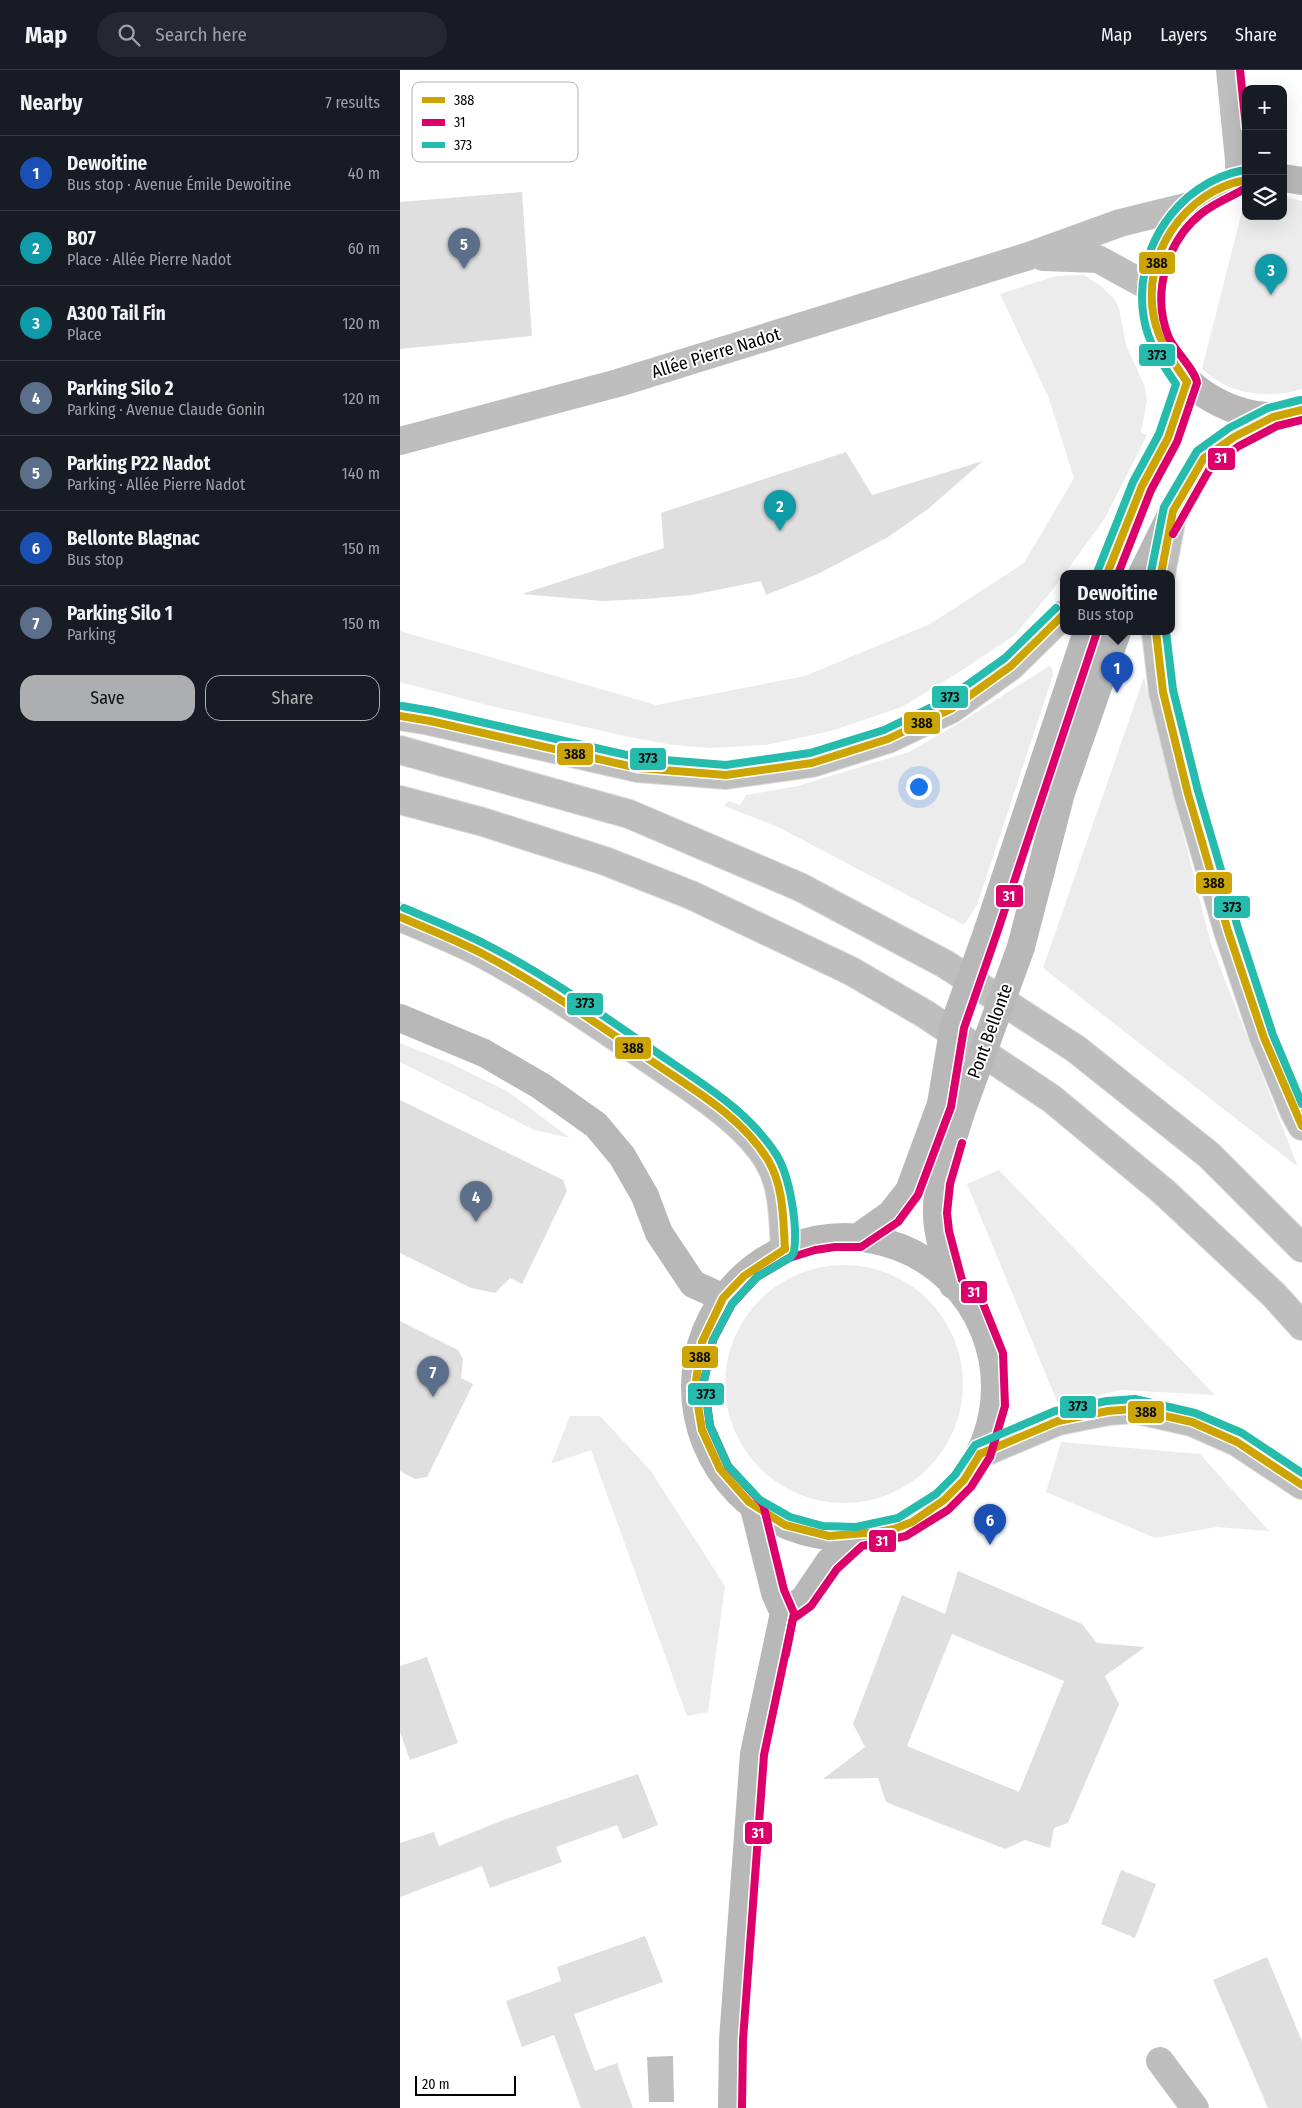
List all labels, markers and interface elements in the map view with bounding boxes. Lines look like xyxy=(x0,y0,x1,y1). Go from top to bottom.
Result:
search box xyxy=(97,12,447,57)
text: Map xyxy=(25,21,67,49)
icon: search xyxy=(115,21,143,49)
text: Search here xyxy=(155,23,247,46)
text: Map xyxy=(1101,24,1132,46)
text: Layers xyxy=(1160,24,1207,46)
text: Share xyxy=(1235,24,1277,46)
legend xyxy=(412,82,578,162)
map controls xyxy=(1242,85,1287,220)
button: + xyxy=(1242,85,1287,130)
text: Nearby xyxy=(20,90,82,116)
text: 388 xyxy=(454,92,474,109)
text: 7 results xyxy=(325,93,380,112)
text: 31 xyxy=(454,114,465,131)
button: − xyxy=(1242,130,1287,175)
text: 373 xyxy=(454,137,472,154)
text: Dewoitine xyxy=(67,152,147,175)
text: 1 xyxy=(33,164,39,183)
text: 40 m xyxy=(348,164,380,183)
text: Bus stop · Avenue Émile Dewoitine xyxy=(67,175,291,194)
button: layers xyxy=(1242,175,1287,220)
text: B07 xyxy=(67,227,96,250)
pin: 5 xyxy=(448,228,480,269)
text: 2 xyxy=(32,239,40,258)
text: 60 m xyxy=(348,239,380,258)
text: Place · Allée Pierre Nadot xyxy=(67,250,231,269)
line badge: 388 xyxy=(1138,251,1176,275)
pin: 3 xyxy=(1255,254,1287,295)
text: 388 xyxy=(1145,255,1168,272)
text: A300 Tail Fin xyxy=(67,302,166,325)
text: 3 xyxy=(32,314,40,333)
text: 120 m xyxy=(342,314,380,333)
street label: Allée Pierre Nadot xyxy=(649,323,783,383)
text: Place xyxy=(67,325,102,344)
line badge: 373 xyxy=(1138,343,1176,367)
text: 373 xyxy=(1146,347,1167,364)
text: Parking Silo 2 xyxy=(67,377,174,400)
text: 4 xyxy=(32,389,40,408)
text: 120 m xyxy=(342,389,380,408)
text: Parking · Avenue Claude Gonin xyxy=(67,400,265,419)
line badge: 31 xyxy=(1207,447,1236,471)
text: 31 xyxy=(1214,450,1227,467)
text: Parking P22 Nadot xyxy=(67,452,210,475)
text: 5 xyxy=(32,464,40,483)
text: 140 m xyxy=(342,464,380,483)
text: Parking · Allée Pierre Nadot xyxy=(67,475,245,494)
pin: 2 xyxy=(764,490,796,531)
text: Bellonte Blagnac xyxy=(67,527,200,550)
text: 6 xyxy=(32,539,40,558)
text: 150 m xyxy=(342,539,380,558)
text: Bus stop xyxy=(67,550,123,569)
popup xyxy=(1060,570,1175,635)
text: Dewoitine xyxy=(1077,582,1158,605)
text: Parking Silo 1 xyxy=(67,602,173,625)
text: Bus stop xyxy=(1077,605,1134,624)
text: 7 xyxy=(33,614,39,633)
text: 150 m xyxy=(342,614,380,633)
text: Parking xyxy=(67,625,115,644)
pin: 1 xyxy=(1101,652,1133,693)
button: Save xyxy=(20,675,195,721)
button: Share xyxy=(205,675,380,721)
line badge: 373 xyxy=(931,685,969,709)
text: 373 xyxy=(939,689,960,706)
line badge: 388 xyxy=(903,711,941,735)
text: 388 xyxy=(910,715,933,732)
line badge: 388 xyxy=(556,742,594,766)
text: 388 xyxy=(563,746,586,763)
line badge: 373 xyxy=(629,747,667,771)
text: 373 xyxy=(637,750,658,767)
your location xyxy=(906,774,932,800)
line badge: 388 xyxy=(1195,871,1233,895)
text: 388 xyxy=(1202,875,1225,892)
line badge: 31 xyxy=(995,884,1024,908)
text: 31 xyxy=(1002,888,1015,905)
line badge: 373 xyxy=(1213,895,1251,919)
text: 373 xyxy=(1221,899,1242,916)
street label: Pont Bellonte xyxy=(963,980,1017,1082)
line badge: 373 xyxy=(566,992,604,1016)
text: 373 xyxy=(574,995,595,1012)
line badge: 388 xyxy=(614,1036,652,1060)
text: 388 xyxy=(621,1040,644,1057)
pin: 4 xyxy=(460,1181,492,1222)
line badge: 31 xyxy=(960,1280,988,1304)
text: 31 xyxy=(967,1284,980,1301)
line badge: 388 xyxy=(681,1345,719,1369)
text: 388 xyxy=(688,1349,711,1366)
pin: 7 xyxy=(417,1356,449,1397)
line badge: 373 xyxy=(687,1382,725,1406)
text: 373 xyxy=(695,1386,716,1403)
line badge: 373 xyxy=(1059,1395,1097,1419)
text: 373 xyxy=(1067,1398,1088,1415)
line badge: 388 xyxy=(1127,1400,1165,1424)
text: 388 xyxy=(1134,1404,1157,1421)
pin: 6 xyxy=(974,1504,1006,1545)
line badge: 31 xyxy=(868,1529,897,1553)
text: 31 xyxy=(875,1533,888,1550)
line badge: 31 xyxy=(744,1821,773,1845)
text: 31 xyxy=(751,1825,764,1842)
scale bar xyxy=(415,2073,516,2096)
text: 20 m xyxy=(422,2076,450,2093)

